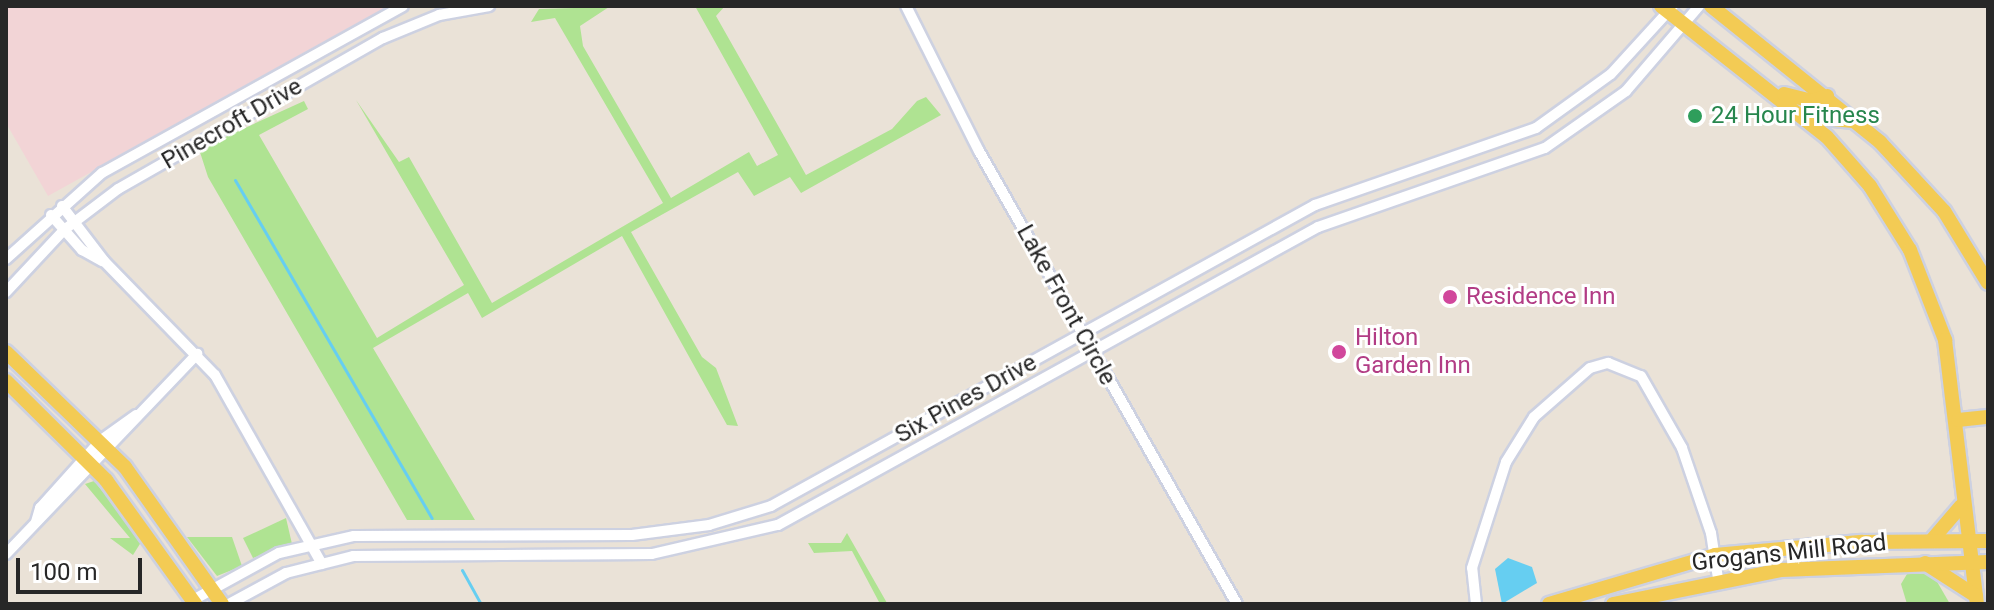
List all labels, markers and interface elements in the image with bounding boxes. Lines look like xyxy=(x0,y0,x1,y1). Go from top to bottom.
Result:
street label: Pinecroft Drive xyxy=(157,72,307,176)
place label: 24 Hour Fitness xyxy=(1711,102,1880,130)
marker: 24 Hour Fitness xyxy=(1686,107,1704,125)
street label: Lake Front Circle xyxy=(1010,220,1122,390)
place label: Residence Inn xyxy=(1466,283,1616,311)
marker: Residence Inn xyxy=(1441,288,1459,306)
place label: Hilton Garden Inn xyxy=(1355,324,1471,380)
marker: Hilton Garden Inn xyxy=(1330,343,1348,361)
street label: Six Pines Drive xyxy=(890,348,1042,450)
street label: Grogans Mill Road xyxy=(1690,528,1888,578)
scale bar xyxy=(20,542,146,592)
text: 100 m xyxy=(30,558,97,586)

